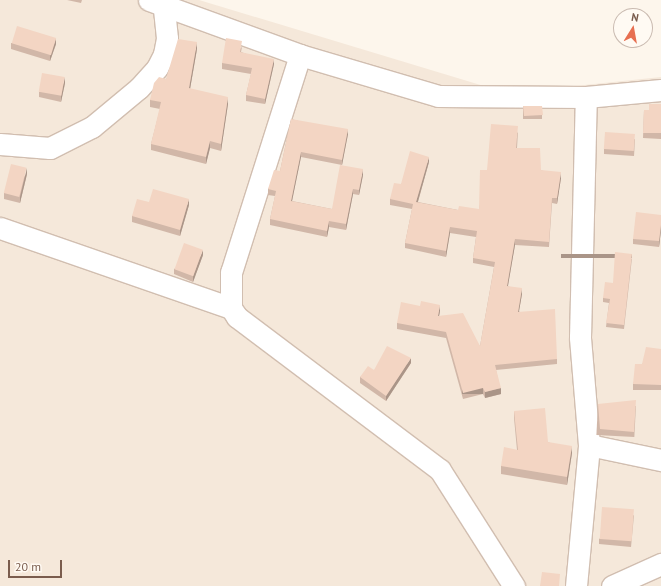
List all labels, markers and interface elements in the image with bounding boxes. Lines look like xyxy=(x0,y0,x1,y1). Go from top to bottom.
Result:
north arrow xyxy=(613,8,653,48)
text: N xyxy=(630,10,640,25)
scale bar xyxy=(10,552,64,578)
text: 20 m xyxy=(15,559,41,574)

